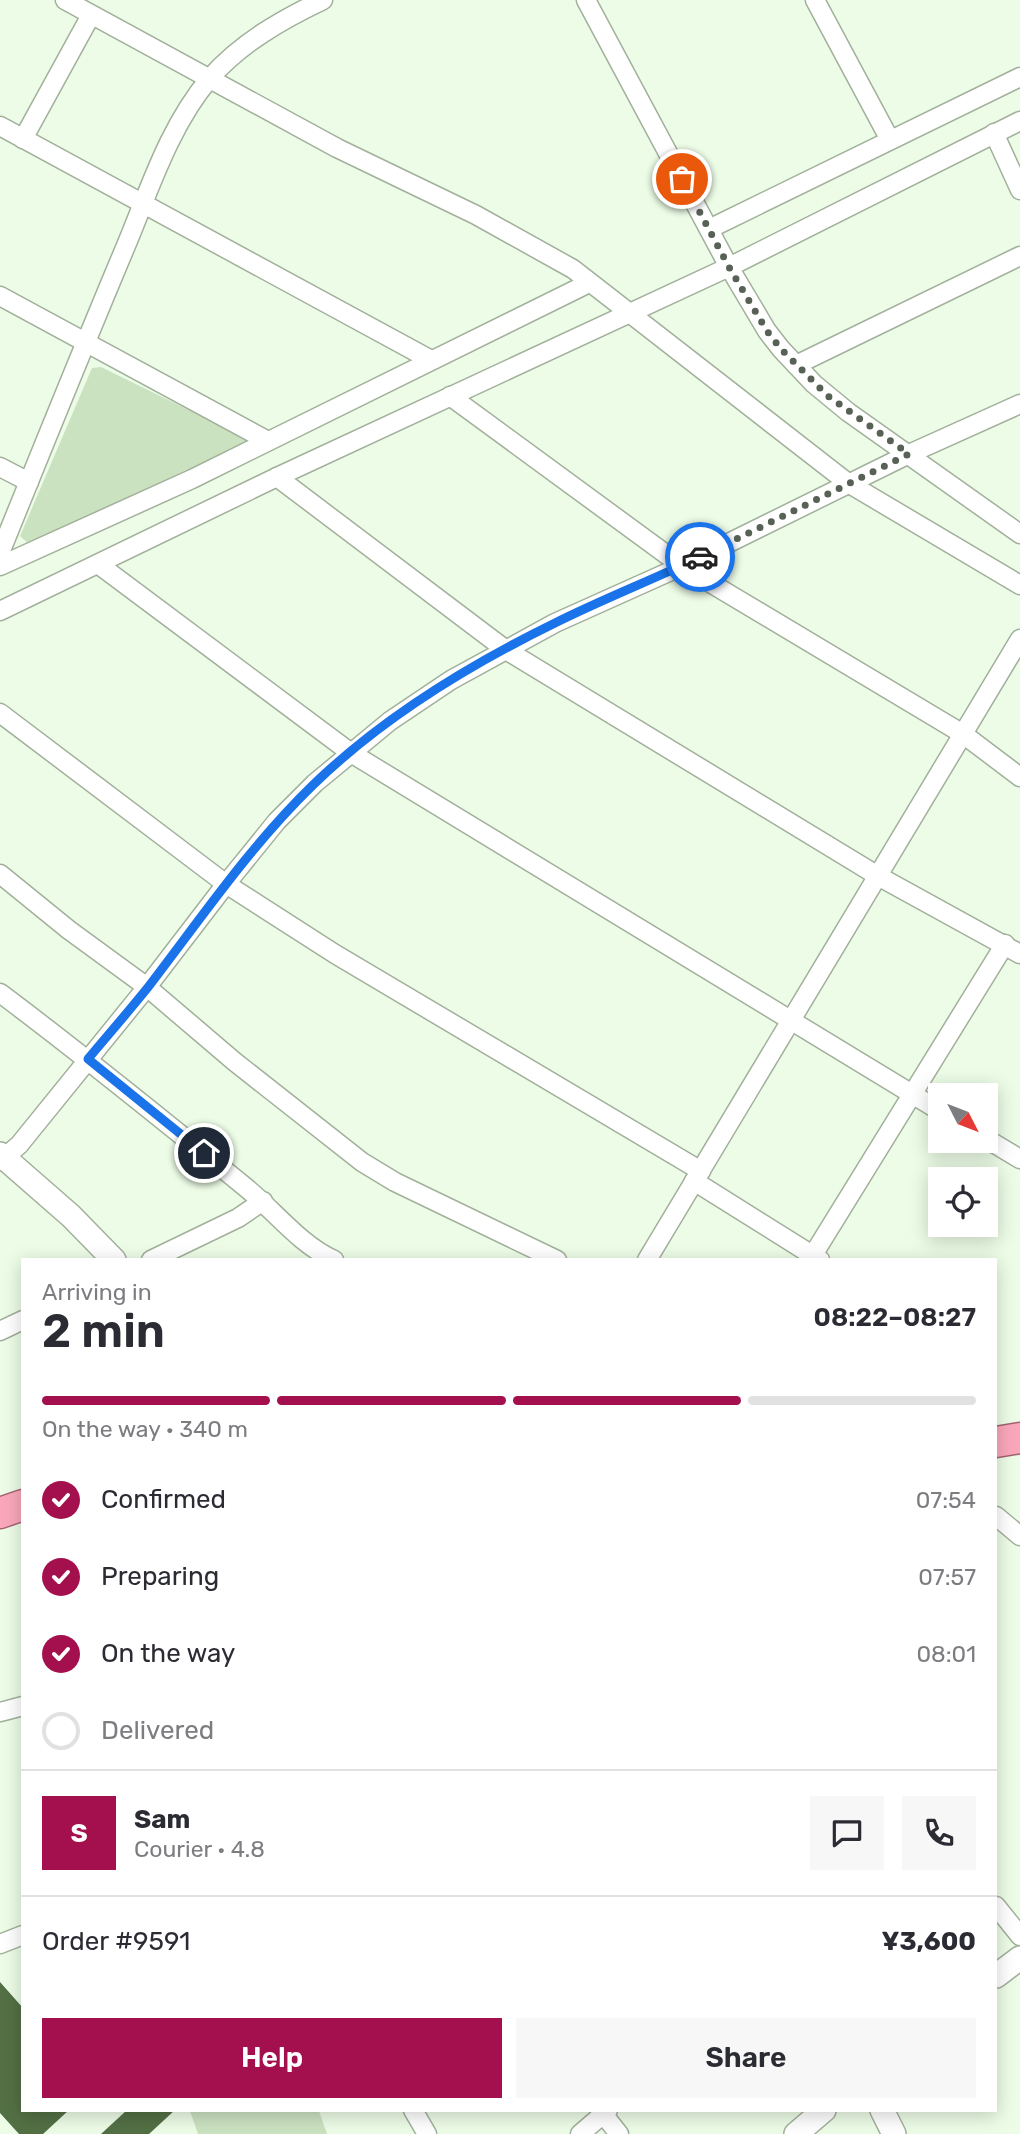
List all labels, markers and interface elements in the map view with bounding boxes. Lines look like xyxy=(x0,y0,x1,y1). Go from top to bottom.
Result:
pin xyxy=(652,149,712,209)
icon: bag xyxy=(663,160,701,198)
courier xyxy=(665,522,735,592)
icon: car xyxy=(681,538,719,576)
north arrow xyxy=(928,1083,998,1153)
map controls xyxy=(928,1083,998,1237)
pin xyxy=(174,1123,234,1183)
icon: home xyxy=(185,1134,223,1172)
button: locate xyxy=(928,1167,998,1237)
text: Arriving in xyxy=(42,1278,152,1306)
text: 08:22–08:27 xyxy=(814,1302,976,1333)
text: 2 min xyxy=(42,1304,165,1359)
text: On the way · 340 m xyxy=(42,1415,248,1443)
icon: check xyxy=(42,1481,80,1519)
text: Confirmed xyxy=(101,1484,226,1515)
text: 07:54 xyxy=(916,1486,976,1514)
icon: check xyxy=(42,1558,80,1596)
text: Preparing xyxy=(101,1561,219,1592)
text: 07:57 xyxy=(918,1563,976,1591)
icon: check xyxy=(42,1635,80,1673)
text: On the way xyxy=(101,1638,235,1669)
text: 08:01 xyxy=(916,1640,976,1668)
text: Delivered xyxy=(101,1715,214,1746)
button: chat xyxy=(810,1796,884,1870)
button: phone xyxy=(902,1796,976,1870)
text: Sam xyxy=(134,1804,190,1835)
text: S xyxy=(70,1818,88,1849)
text: Courier · 4.8 xyxy=(134,1835,265,1863)
text: Order #9591 xyxy=(42,1926,190,1957)
text: ¥3,600 xyxy=(882,1926,976,1957)
button: Help xyxy=(42,2018,502,2098)
button: Share xyxy=(516,2018,976,2098)

